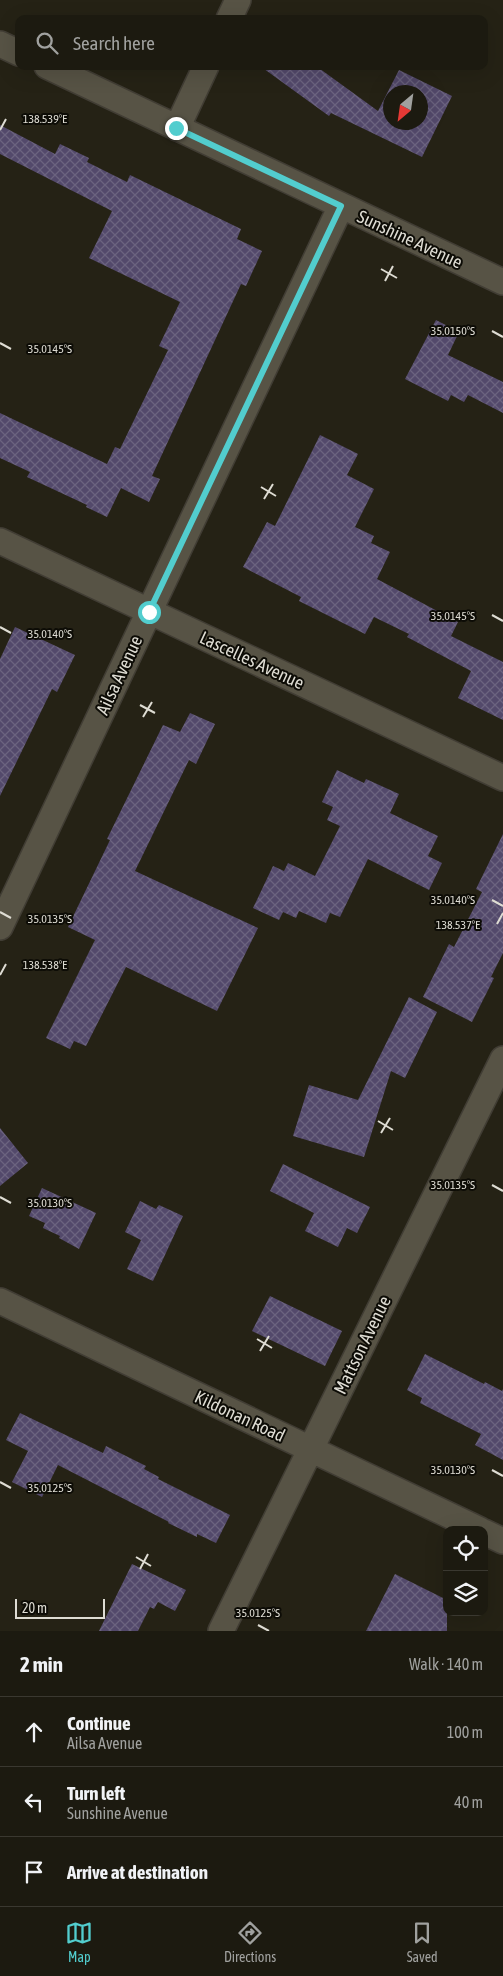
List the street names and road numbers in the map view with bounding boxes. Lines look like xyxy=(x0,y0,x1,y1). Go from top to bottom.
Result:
street label: Sunshine Avenue xyxy=(354,206,466,272)
street label: Lascelles Avenue xyxy=(196,627,308,693)
street label: Ailsa Avenue xyxy=(92,632,146,718)
street label: Mattson Avenue xyxy=(329,1292,395,1398)
street label: Kildonan Road xyxy=(192,1386,288,1446)

